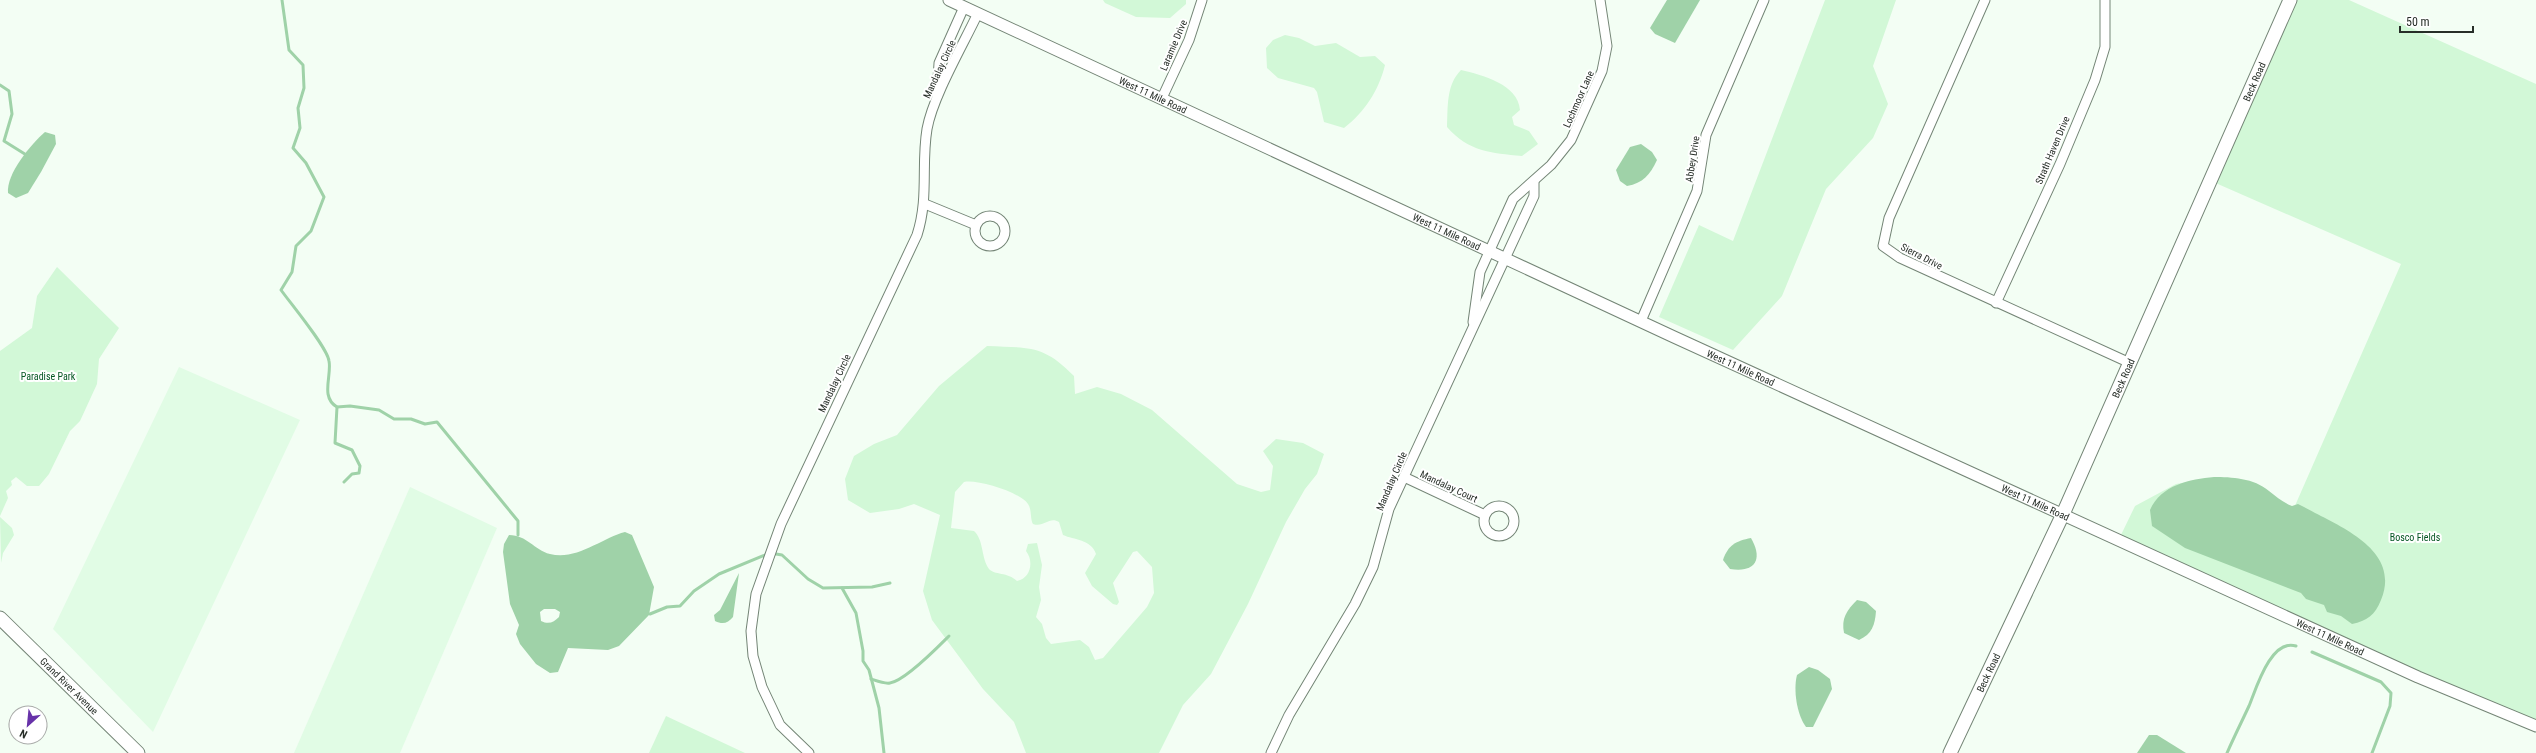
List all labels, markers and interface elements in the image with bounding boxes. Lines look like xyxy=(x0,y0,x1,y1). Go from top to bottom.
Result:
scale bar xyxy=(2400,8,2473,34)
text: 50 m xyxy=(2406,15,2430,29)
street label: Laramie Drive xyxy=(1158,18,1189,72)
street label: Mandalay Circle xyxy=(921,38,958,100)
street label: Beck Road xyxy=(2241,61,2268,103)
street label: Lochmoor Lane xyxy=(1561,69,1596,129)
street label: West 11 Mile Road xyxy=(1117,75,1188,116)
street label: Strath Haven Drive xyxy=(2033,114,2072,186)
street label: Abbey Drive xyxy=(1683,135,1702,183)
street label: West 11 Mile Road xyxy=(1411,211,1482,252)
street label: Sierra Drive xyxy=(1899,241,1945,272)
street label: West 11 Mile Road xyxy=(1705,348,1776,388)
street label: Mandalay Circle xyxy=(816,352,853,414)
street label: Beck Road xyxy=(2110,357,2137,400)
park label: Paradise Park xyxy=(21,371,76,382)
street label: Mandalay Circle xyxy=(1374,450,1409,512)
street label: Mandalay Court xyxy=(1418,468,1479,505)
street label: West 11 Mile Road xyxy=(2000,482,2071,523)
park label: Bosco Fields xyxy=(2390,532,2441,543)
street label: West 11 Mile Road xyxy=(2294,617,2366,658)
street label: Beck Road xyxy=(1975,652,2002,694)
street label: Grand River Avenue xyxy=(38,656,100,717)
north arrow xyxy=(8,705,48,745)
text: N xyxy=(18,726,30,741)

